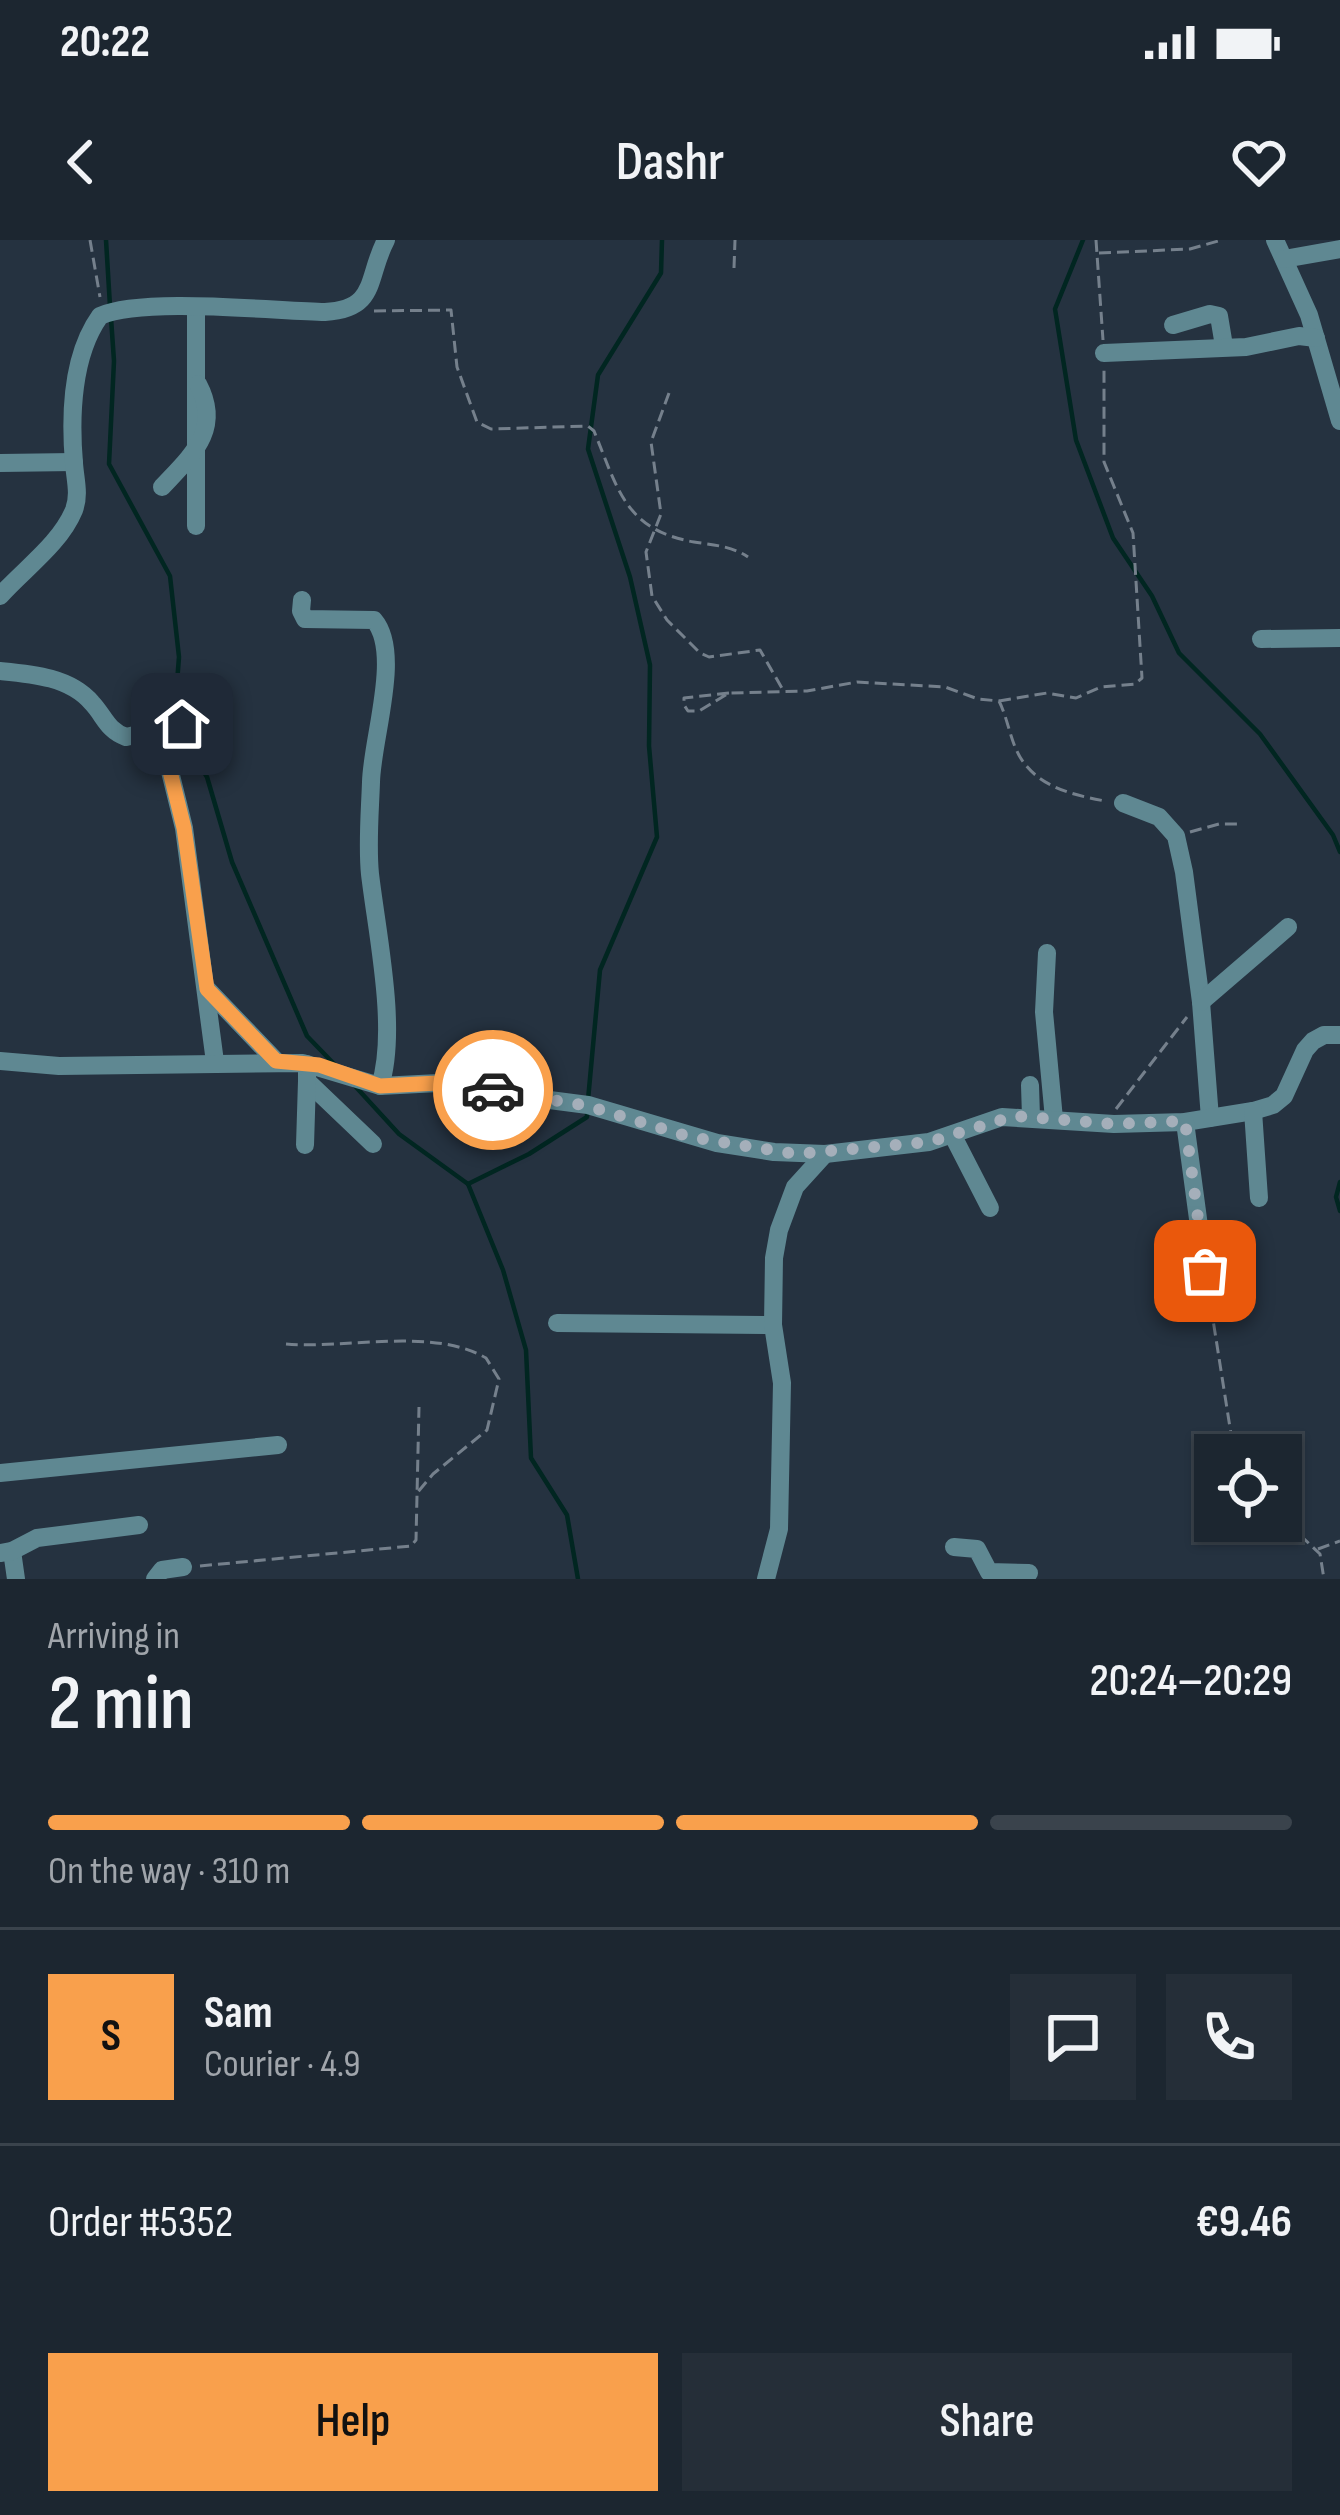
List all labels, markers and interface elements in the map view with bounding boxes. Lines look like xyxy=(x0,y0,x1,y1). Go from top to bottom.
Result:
text: 20:22 xyxy=(60,15,150,70)
icon: back xyxy=(48,129,114,195)
icon: heart xyxy=(1226,129,1292,195)
text: Dashr xyxy=(616,130,724,195)
pin xyxy=(131,673,233,775)
icon: home xyxy=(149,691,215,757)
courier xyxy=(433,1030,553,1150)
icon: car xyxy=(460,1057,526,1123)
pin xyxy=(1154,1220,1256,1322)
icon: bag xyxy=(1172,1238,1238,1304)
map controls xyxy=(1194,1434,1302,1542)
button: locate xyxy=(1194,1434,1302,1542)
text: Arriving in xyxy=(48,1613,180,1660)
text: 20:24–20:29 xyxy=(1089,1654,1292,1709)
text: 2 min xyxy=(48,1658,194,1751)
text: On the way · 310 m xyxy=(48,1848,290,1895)
button: chat xyxy=(1010,1974,1136,2100)
button: phone xyxy=(1166,1974,1292,2100)
text: Sam xyxy=(204,1986,273,2041)
text: S xyxy=(101,2009,121,2064)
text: Courier · 4.9 xyxy=(204,2041,361,2088)
text: Order #5352 xyxy=(48,2195,233,2250)
text: €9.46 xyxy=(1196,2195,1292,2250)
button: Help xyxy=(48,2353,658,2491)
button: Share xyxy=(682,2353,1292,2491)

